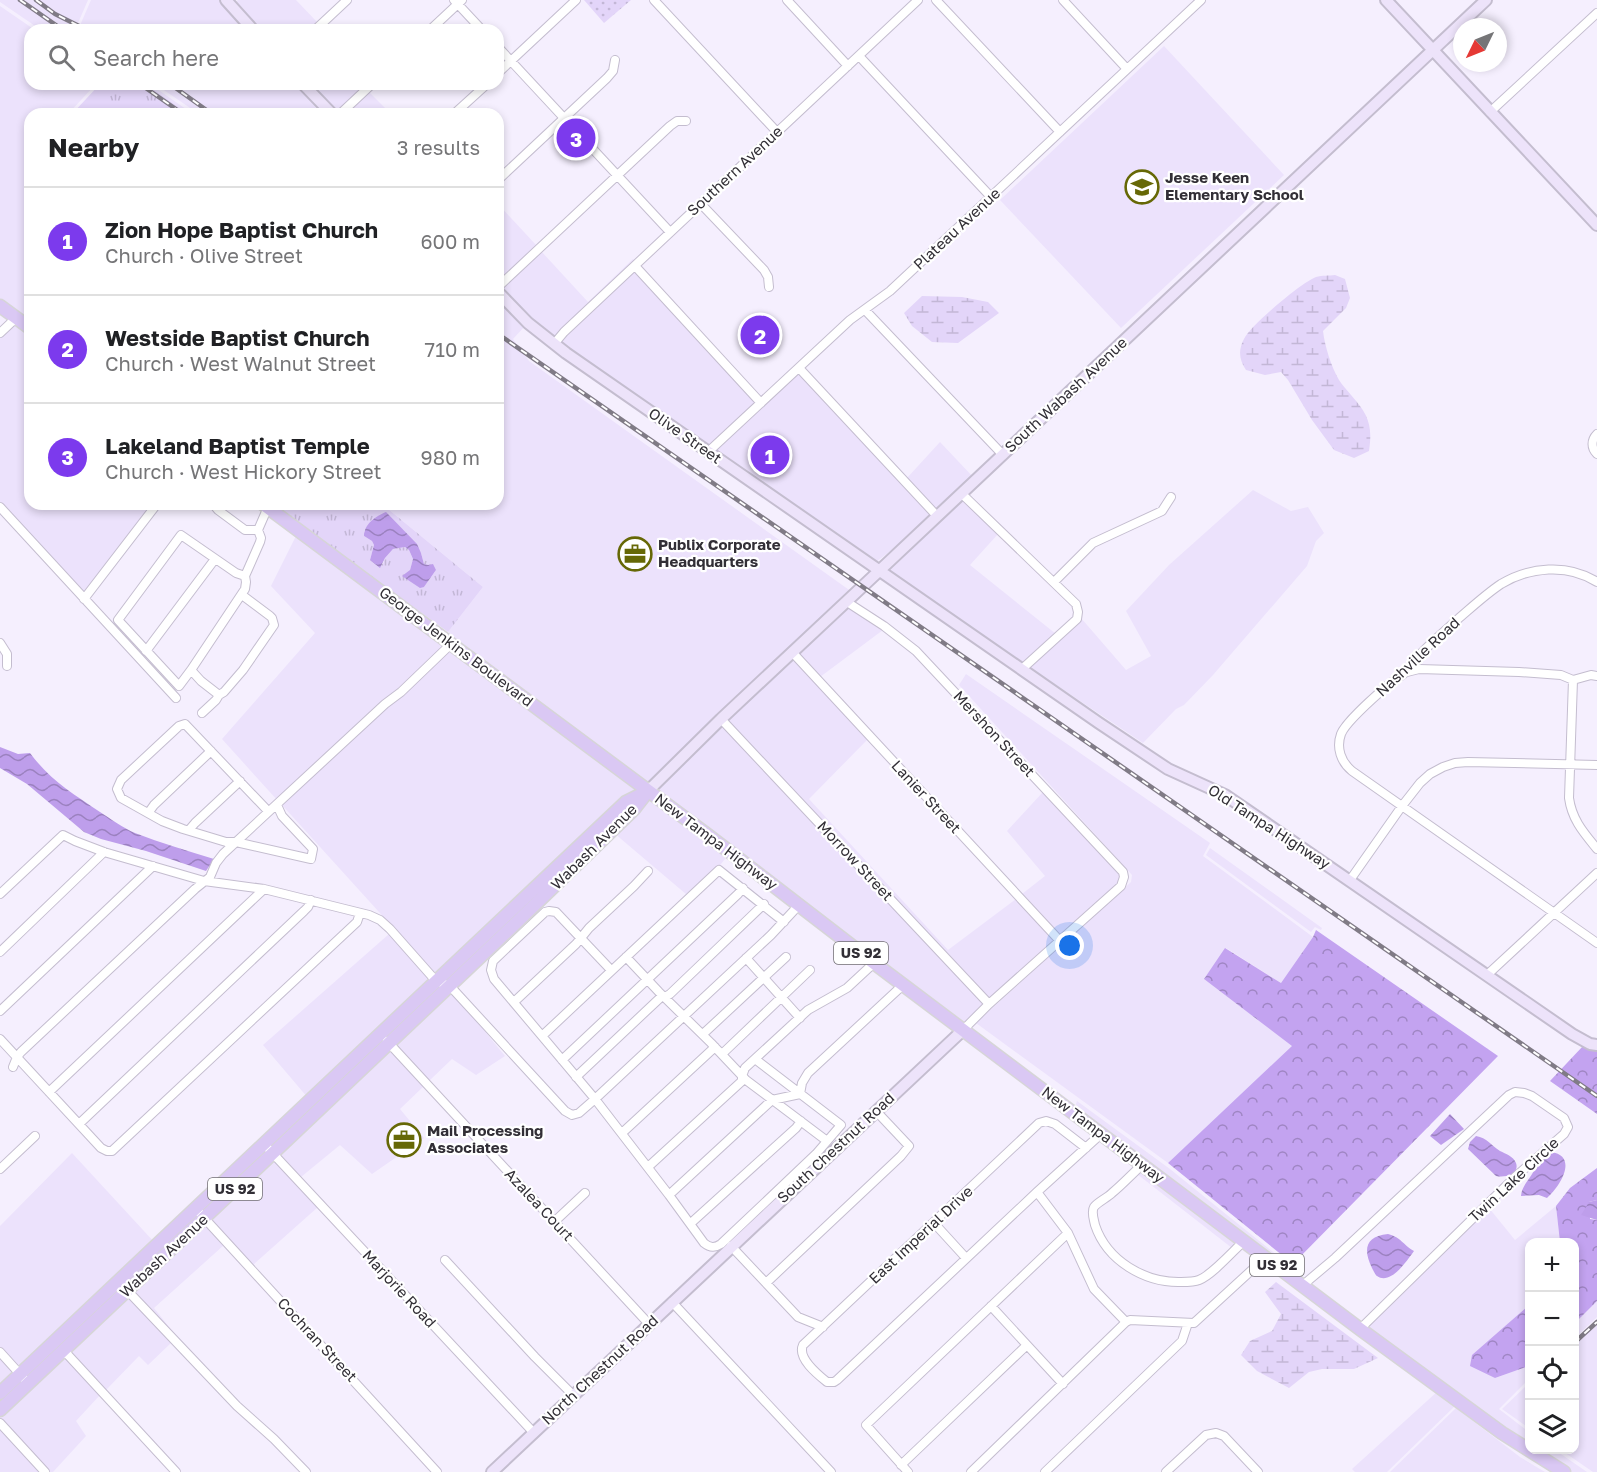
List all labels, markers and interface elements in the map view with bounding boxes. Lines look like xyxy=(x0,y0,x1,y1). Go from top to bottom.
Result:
north arrow xyxy=(1453,18,1507,72)
search box xyxy=(24,24,504,90)
icon: search xyxy=(45,41,78,74)
text: Search here xyxy=(93,44,219,71)
pin: 3 xyxy=(556,116,596,160)
street label: Southern Avenue xyxy=(683,121,786,219)
text: Nearby xyxy=(48,132,139,163)
text: 3 results xyxy=(397,135,480,159)
place label: Jesse Keen Elementary School xyxy=(1165,168,1304,203)
school or university icon: Jesse Keen Elementary School xyxy=(1124,169,1160,205)
street label: Plateau Avenue xyxy=(909,183,1004,273)
text: Zion Hope Baptist Church xyxy=(105,216,378,243)
text: 1 xyxy=(62,229,73,253)
text: 600 m xyxy=(420,229,480,253)
text: Church · Olive Street xyxy=(105,243,303,267)
pin: 2 xyxy=(740,312,780,358)
text: Westside Baptist Church xyxy=(105,324,370,351)
street label: South Wabash Avenue xyxy=(1000,333,1130,456)
text: 2 xyxy=(61,337,74,361)
text: 710 m xyxy=(425,337,480,361)
text: Church · West Walnut Street xyxy=(105,351,376,375)
street label: Olive Street xyxy=(646,403,725,467)
text: Lakeland Baptist Temple xyxy=(105,432,370,459)
pin: 1 xyxy=(750,432,790,478)
text: 3 xyxy=(61,445,74,469)
text: 980 m xyxy=(421,445,480,469)
text: Church · West Hickory Street xyxy=(105,459,382,483)
place label: Publix Corporate Headquarters xyxy=(658,535,781,570)
office icon: Publix Corporate Headquarters xyxy=(617,536,653,572)
street label: George Jenkins Boulevard xyxy=(376,582,537,710)
street label: Nashville Road xyxy=(1372,613,1463,700)
street label: Mershon Street xyxy=(950,687,1039,780)
street label: Lanier Street xyxy=(888,756,965,837)
street label: Old Tampa Highway xyxy=(1205,780,1334,873)
street label: New Tampa Highway xyxy=(652,789,782,894)
street label: Wabash Avenue xyxy=(547,799,640,893)
street label: Morrow Street xyxy=(814,817,897,904)
your location xyxy=(1055,931,1084,960)
road number: US 92 xyxy=(834,942,888,964)
street label: New Tampa Highway xyxy=(1039,1082,1169,1187)
street label: South Chestnut Road xyxy=(773,1088,898,1206)
place label: Mail Processing Associates xyxy=(427,1121,543,1156)
office icon: Mail Processing Associates xyxy=(386,1122,422,1158)
street label: Twin Lake Circle xyxy=(1465,1133,1562,1226)
street label: Azalea Court xyxy=(502,1164,578,1244)
road number: US 92 xyxy=(208,1178,262,1200)
street label: East Imperial Drive xyxy=(865,1181,976,1287)
street label: Wabash Avenue xyxy=(116,1210,211,1301)
map controls xyxy=(1525,1238,1579,1454)
button: + xyxy=(1525,1238,1579,1292)
street label: Marjorie Road xyxy=(359,1246,440,1331)
road number: US 92 xyxy=(1250,1254,1304,1276)
button: − xyxy=(1525,1292,1579,1346)
street label: Cochran Street xyxy=(274,1294,361,1385)
street label: North Chestnut Road xyxy=(537,1311,661,1428)
button: locate xyxy=(1525,1346,1579,1400)
button: layers xyxy=(1525,1400,1579,1454)

